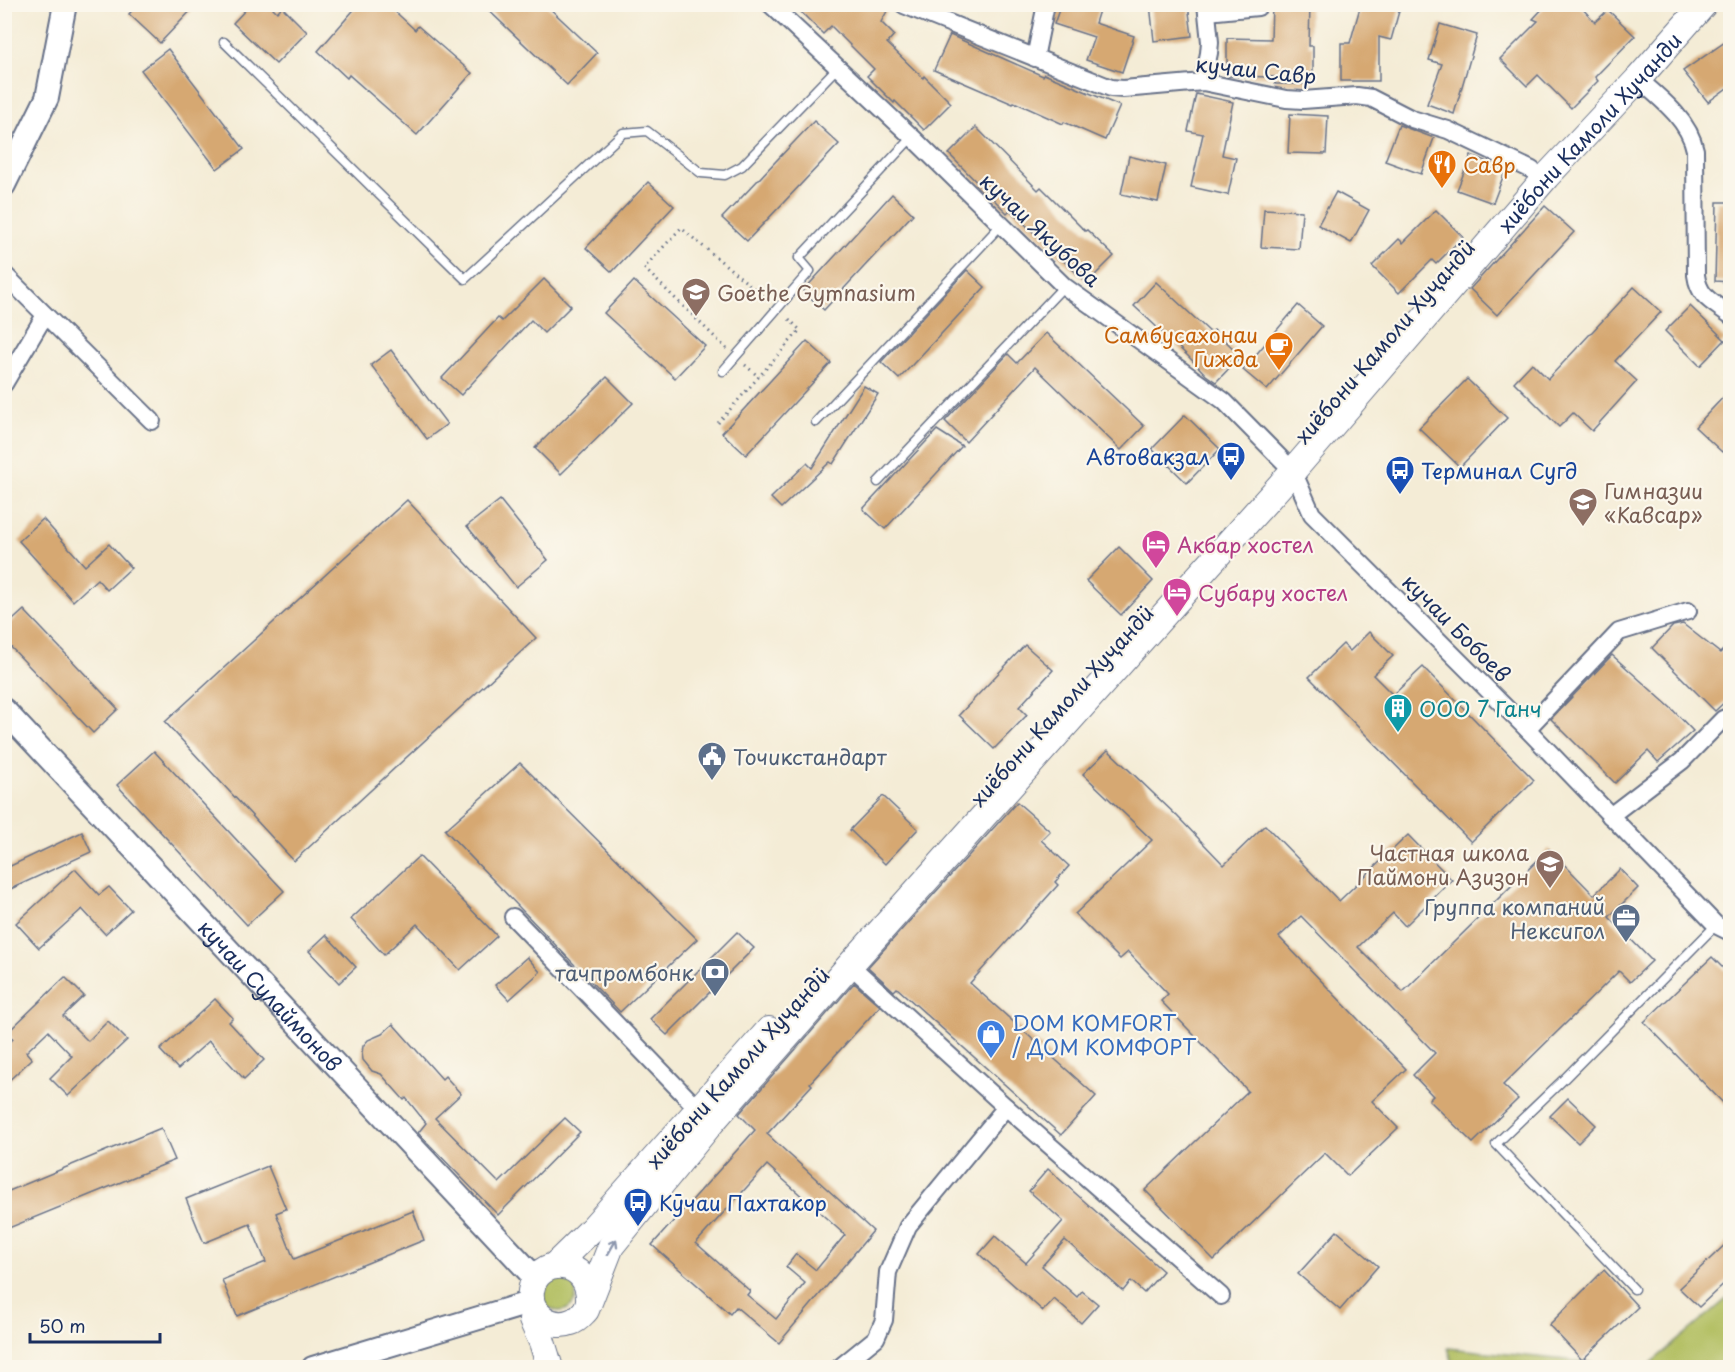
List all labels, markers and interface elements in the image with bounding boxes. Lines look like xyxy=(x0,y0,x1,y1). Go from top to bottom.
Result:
street label: хиёбони Камоли Хучанди xyxy=(1490,25,1689,239)
street label: кучаи Савр xyxy=(1194,47,1318,91)
restaurant icon: Савр xyxy=(1426,148,1458,190)
place label: Савр xyxy=(1463,148,1516,180)
street label: кучаи Якубова xyxy=(973,164,1109,294)
street label: хиёбони Камоли Хуҷандӣ xyxy=(1286,232,1482,450)
school or university icon: Goethe Gymnasium xyxy=(680,276,712,318)
place label: Goethe Gymnasium xyxy=(717,276,916,308)
place label: Самбусахонаи Гижда xyxy=(1104,318,1259,374)
cafe icon: Самбусахонаи Гижда xyxy=(1263,330,1295,372)
place label: Автовакзал xyxy=(1086,440,1210,472)
bus stop icon: Автовакзал xyxy=(1215,440,1247,482)
bus stop icon: Терминал Сугд xyxy=(1384,454,1416,496)
place label: Терминал Сугд xyxy=(1421,454,1578,486)
place label: Гимназии «Кавсар» xyxy=(1604,474,1703,530)
school or university icon: Гимназии «Кавсар» xyxy=(1567,486,1599,528)
hotel icon: Акбар хостел xyxy=(1140,528,1172,570)
place label: Акбар хостел xyxy=(1177,528,1314,560)
street label: кучаи Бобоев xyxy=(1396,566,1518,688)
hotel icon: Субару хостел xyxy=(1161,576,1193,618)
place label: Субару хостел xyxy=(1198,576,1348,608)
street label: хиёбони Камоли Хуҷандӣ xyxy=(962,597,1160,813)
building icon: ООО 7 Ганч xyxy=(1382,692,1414,734)
place label: ООО 7 Ганч xyxy=(1419,692,1542,724)
public building icon: Точикстандарт xyxy=(696,740,728,782)
place label: Точикстандарт xyxy=(733,740,888,772)
place label: Частная школа Паймони Азизон xyxy=(1357,836,1529,892)
school or university icon: Частная школа Паймони Азизон xyxy=(1534,848,1566,890)
place label: Группа компаний Нексигол xyxy=(1424,890,1605,946)
office icon: Группа компаний Нексигол xyxy=(1610,902,1642,944)
street label: кучаи Сулаймонов xyxy=(191,912,350,1078)
place label: тачпромбонк xyxy=(555,956,695,988)
bank icon: тачпромбонк xyxy=(699,956,731,998)
street label: хиёбони Камоли Хуҷандӣ xyxy=(638,959,836,1175)
place label: DOM KOMFORT / ДОМ КОМФОРТ xyxy=(1012,1006,1197,1062)
shop icon: DOM KOMFORT / ДОМ КОМФОРТ xyxy=(975,1018,1007,1060)
bus stop icon: Кӯчаи Пахтакор xyxy=(622,1186,654,1228)
place label: Кӯчаи Пахтакор xyxy=(659,1186,827,1218)
one-way arrow xyxy=(606,1239,618,1256)
scale bar xyxy=(30,1306,160,1344)
text: 50 m xyxy=(39,1312,86,1339)

